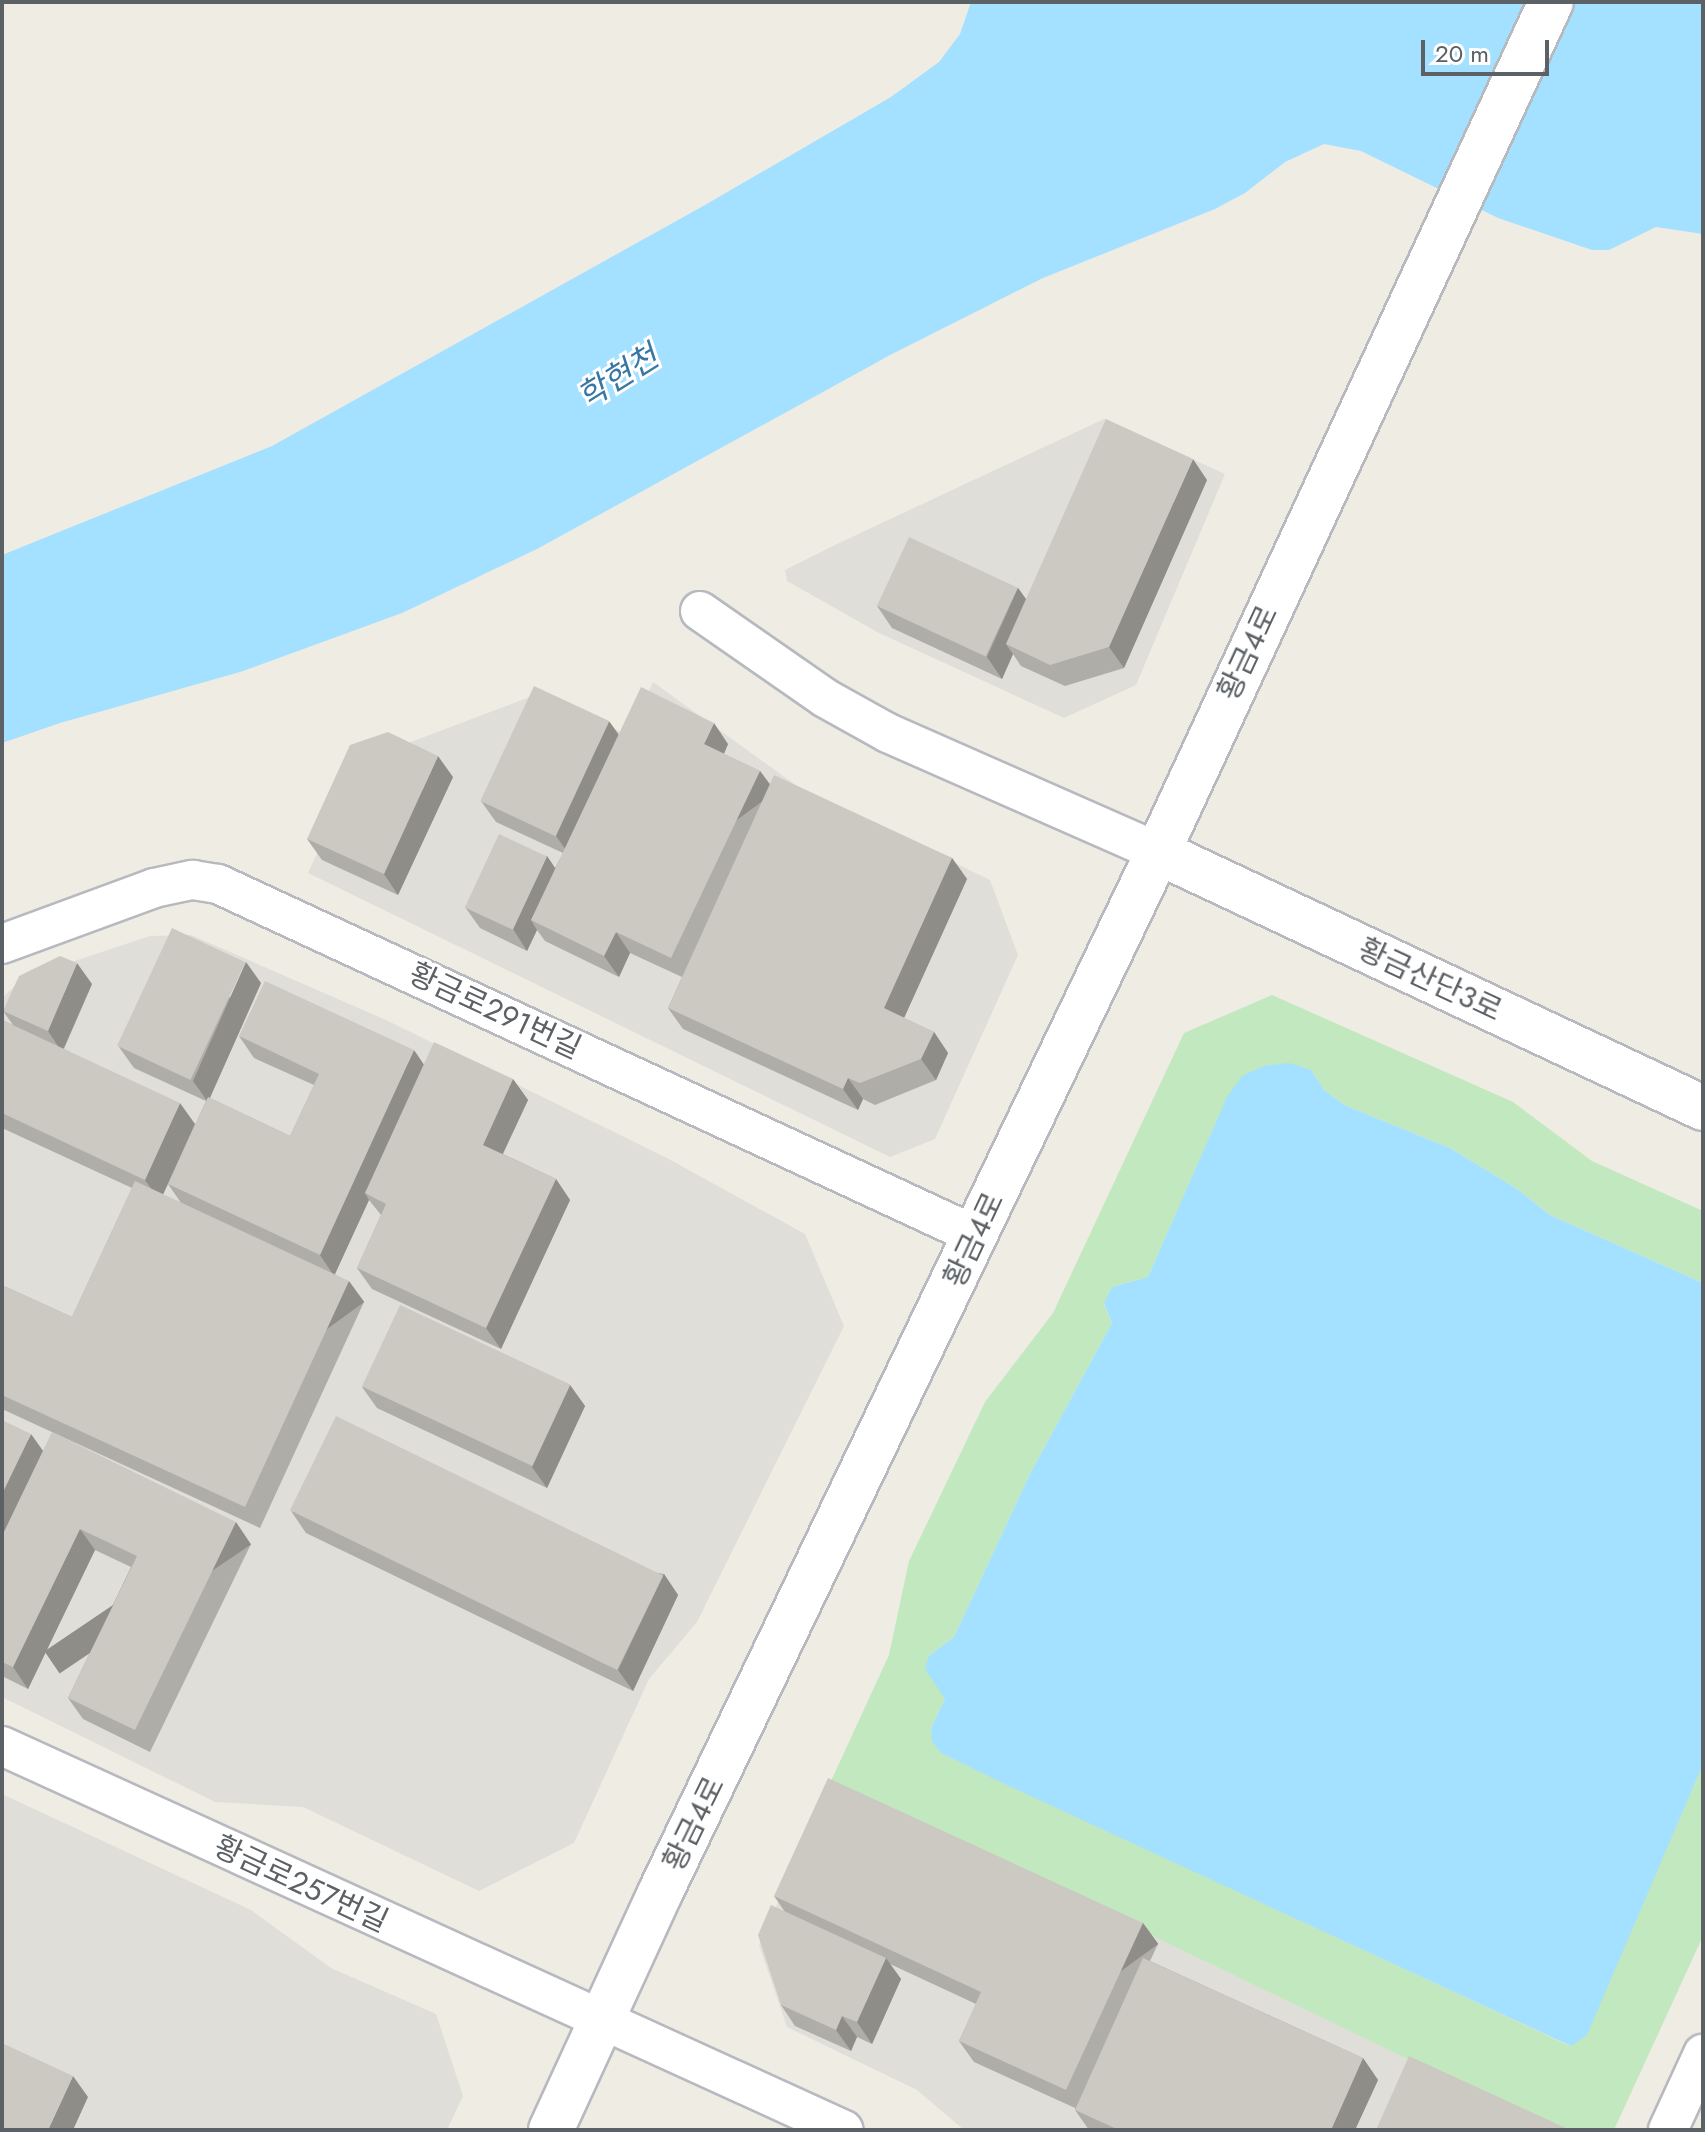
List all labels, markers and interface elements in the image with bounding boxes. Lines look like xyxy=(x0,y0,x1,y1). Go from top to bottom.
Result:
scale bar xyxy=(1425,24,1553,74)
text: 20 m xyxy=(1435,36,1489,71)
water label: 학현천 xyxy=(570,337,666,417)
street label: 황금4로 xyxy=(1210,600,1286,706)
street label: 황금산단3로 xyxy=(1352,931,1508,1029)
street label: 황금로291번길 xyxy=(403,955,587,1067)
street label: 황금4로 xyxy=(936,1187,1012,1293)
street label: 황금4로 xyxy=(656,1771,732,1877)
street label: 황금로257번길 xyxy=(208,1828,394,1940)

